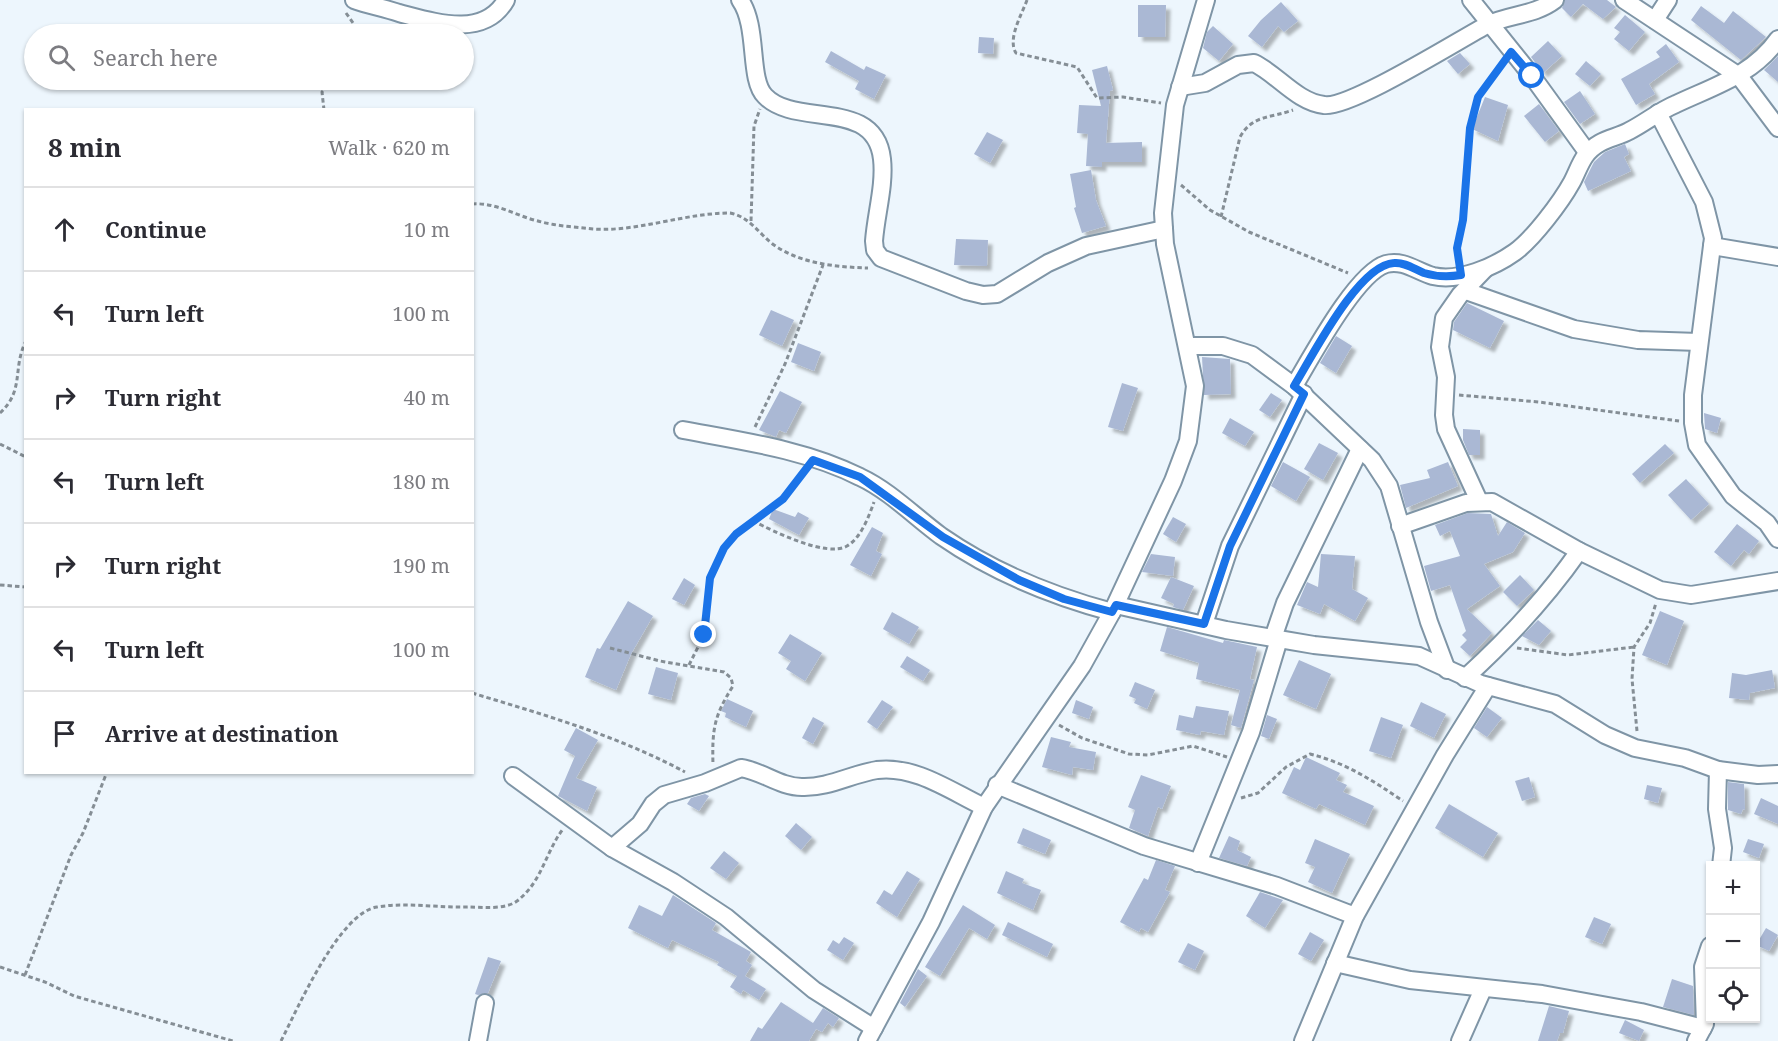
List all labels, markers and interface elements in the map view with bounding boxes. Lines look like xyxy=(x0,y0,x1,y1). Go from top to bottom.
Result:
search box xyxy=(24,24,474,90)
icon: search xyxy=(45,41,78,74)
text: Search here xyxy=(93,42,218,72)
route start xyxy=(1518,62,1544,88)
text: 8 min xyxy=(48,129,122,165)
text: Walk · 620 m xyxy=(328,134,450,161)
icon: ahead xyxy=(48,213,81,246)
text: Continue xyxy=(105,214,207,244)
text: 10 m xyxy=(404,216,450,243)
icon: left xyxy=(48,297,81,330)
text: Turn left xyxy=(105,298,204,328)
text: 100 m xyxy=(392,300,450,327)
icon: right xyxy=(48,381,81,414)
text: Turn right xyxy=(105,382,221,412)
text: 40 m xyxy=(404,384,450,411)
icon: left xyxy=(48,465,81,498)
text: Turn left xyxy=(105,466,204,496)
text: 180 m xyxy=(392,468,450,495)
icon: right xyxy=(48,549,81,582)
text: Turn right xyxy=(105,550,221,580)
text: 190 m xyxy=(392,552,450,579)
route end xyxy=(690,621,716,647)
icon: left xyxy=(48,633,81,666)
text: Turn left xyxy=(105,634,204,664)
text: 100 m xyxy=(392,636,450,663)
icon: arrive xyxy=(48,717,81,750)
text: Arrive at destination xyxy=(105,718,339,748)
map controls xyxy=(1706,861,1760,1023)
button: + xyxy=(1706,861,1760,915)
button: − xyxy=(1706,915,1760,969)
button: locate xyxy=(1706,969,1760,1023)

